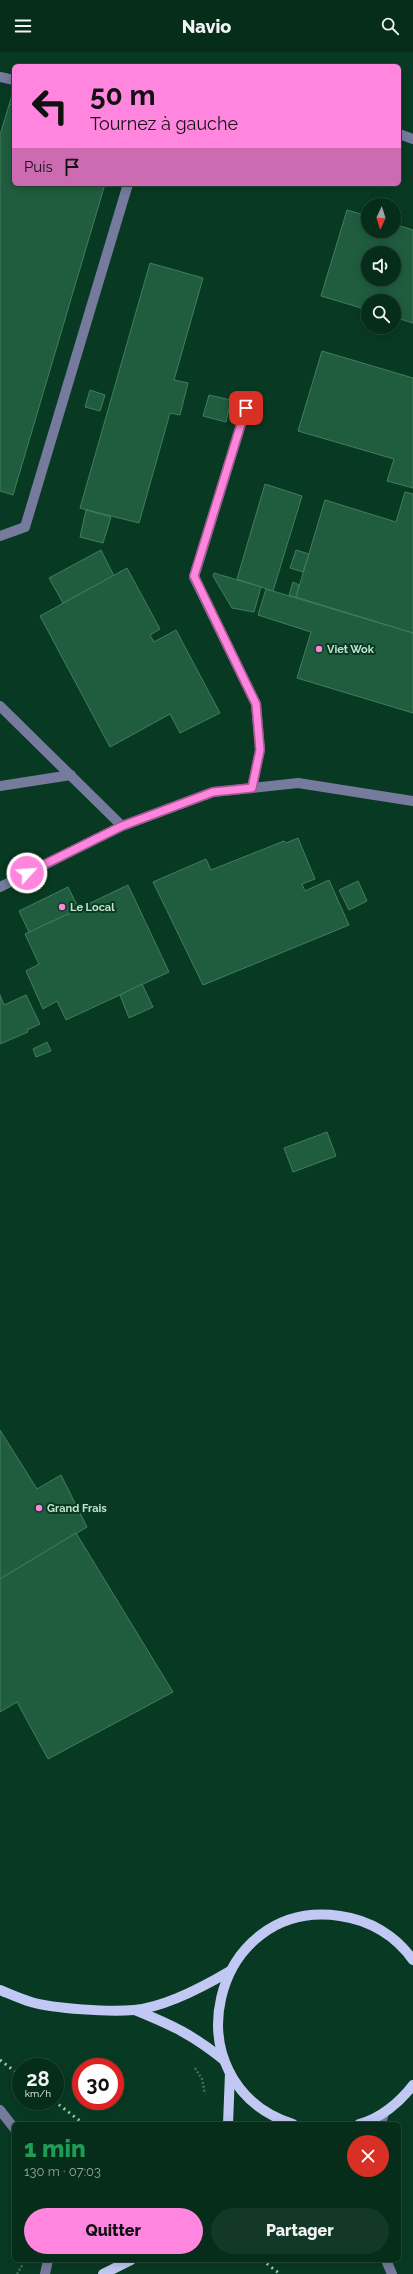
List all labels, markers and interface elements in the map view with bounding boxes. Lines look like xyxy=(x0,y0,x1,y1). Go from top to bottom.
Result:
icon: menu xyxy=(12,15,34,37)
icon: search xyxy=(379,15,401,37)
text: Navio xyxy=(182,16,231,37)
text: 50 m xyxy=(90,79,156,112)
icon: left xyxy=(24,80,76,132)
text: Tournez à gauche xyxy=(90,113,238,134)
icon: arrive xyxy=(61,156,83,178)
text: Puis xyxy=(24,158,53,176)
north arrow xyxy=(361,198,401,238)
map controls xyxy=(361,198,401,334)
button: sound xyxy=(361,246,401,286)
button: search xyxy=(361,294,401,334)
pin xyxy=(229,391,263,425)
icon: arrive xyxy=(235,397,257,419)
place label: Viet Wok xyxy=(327,643,375,656)
marker: Viet Wok xyxy=(314,644,324,654)
position arrow xyxy=(6,852,48,894)
place label: Le Local xyxy=(70,901,115,914)
marker: Le Local xyxy=(57,902,67,912)
place label: Grand Frais xyxy=(47,1502,107,1515)
marker: Grand Frais xyxy=(34,1503,44,1513)
speed limit sign: 30 xyxy=(72,2058,124,2110)
text: 28 xyxy=(26,2067,50,2091)
text: km/h xyxy=(25,2088,51,2099)
text: 1 min xyxy=(24,2134,86,2163)
button: close xyxy=(347,2135,389,2177)
text: 130 m · 07:03 xyxy=(24,2164,101,2179)
button: Quitter xyxy=(24,2208,203,2254)
button: Partager xyxy=(211,2208,389,2254)

